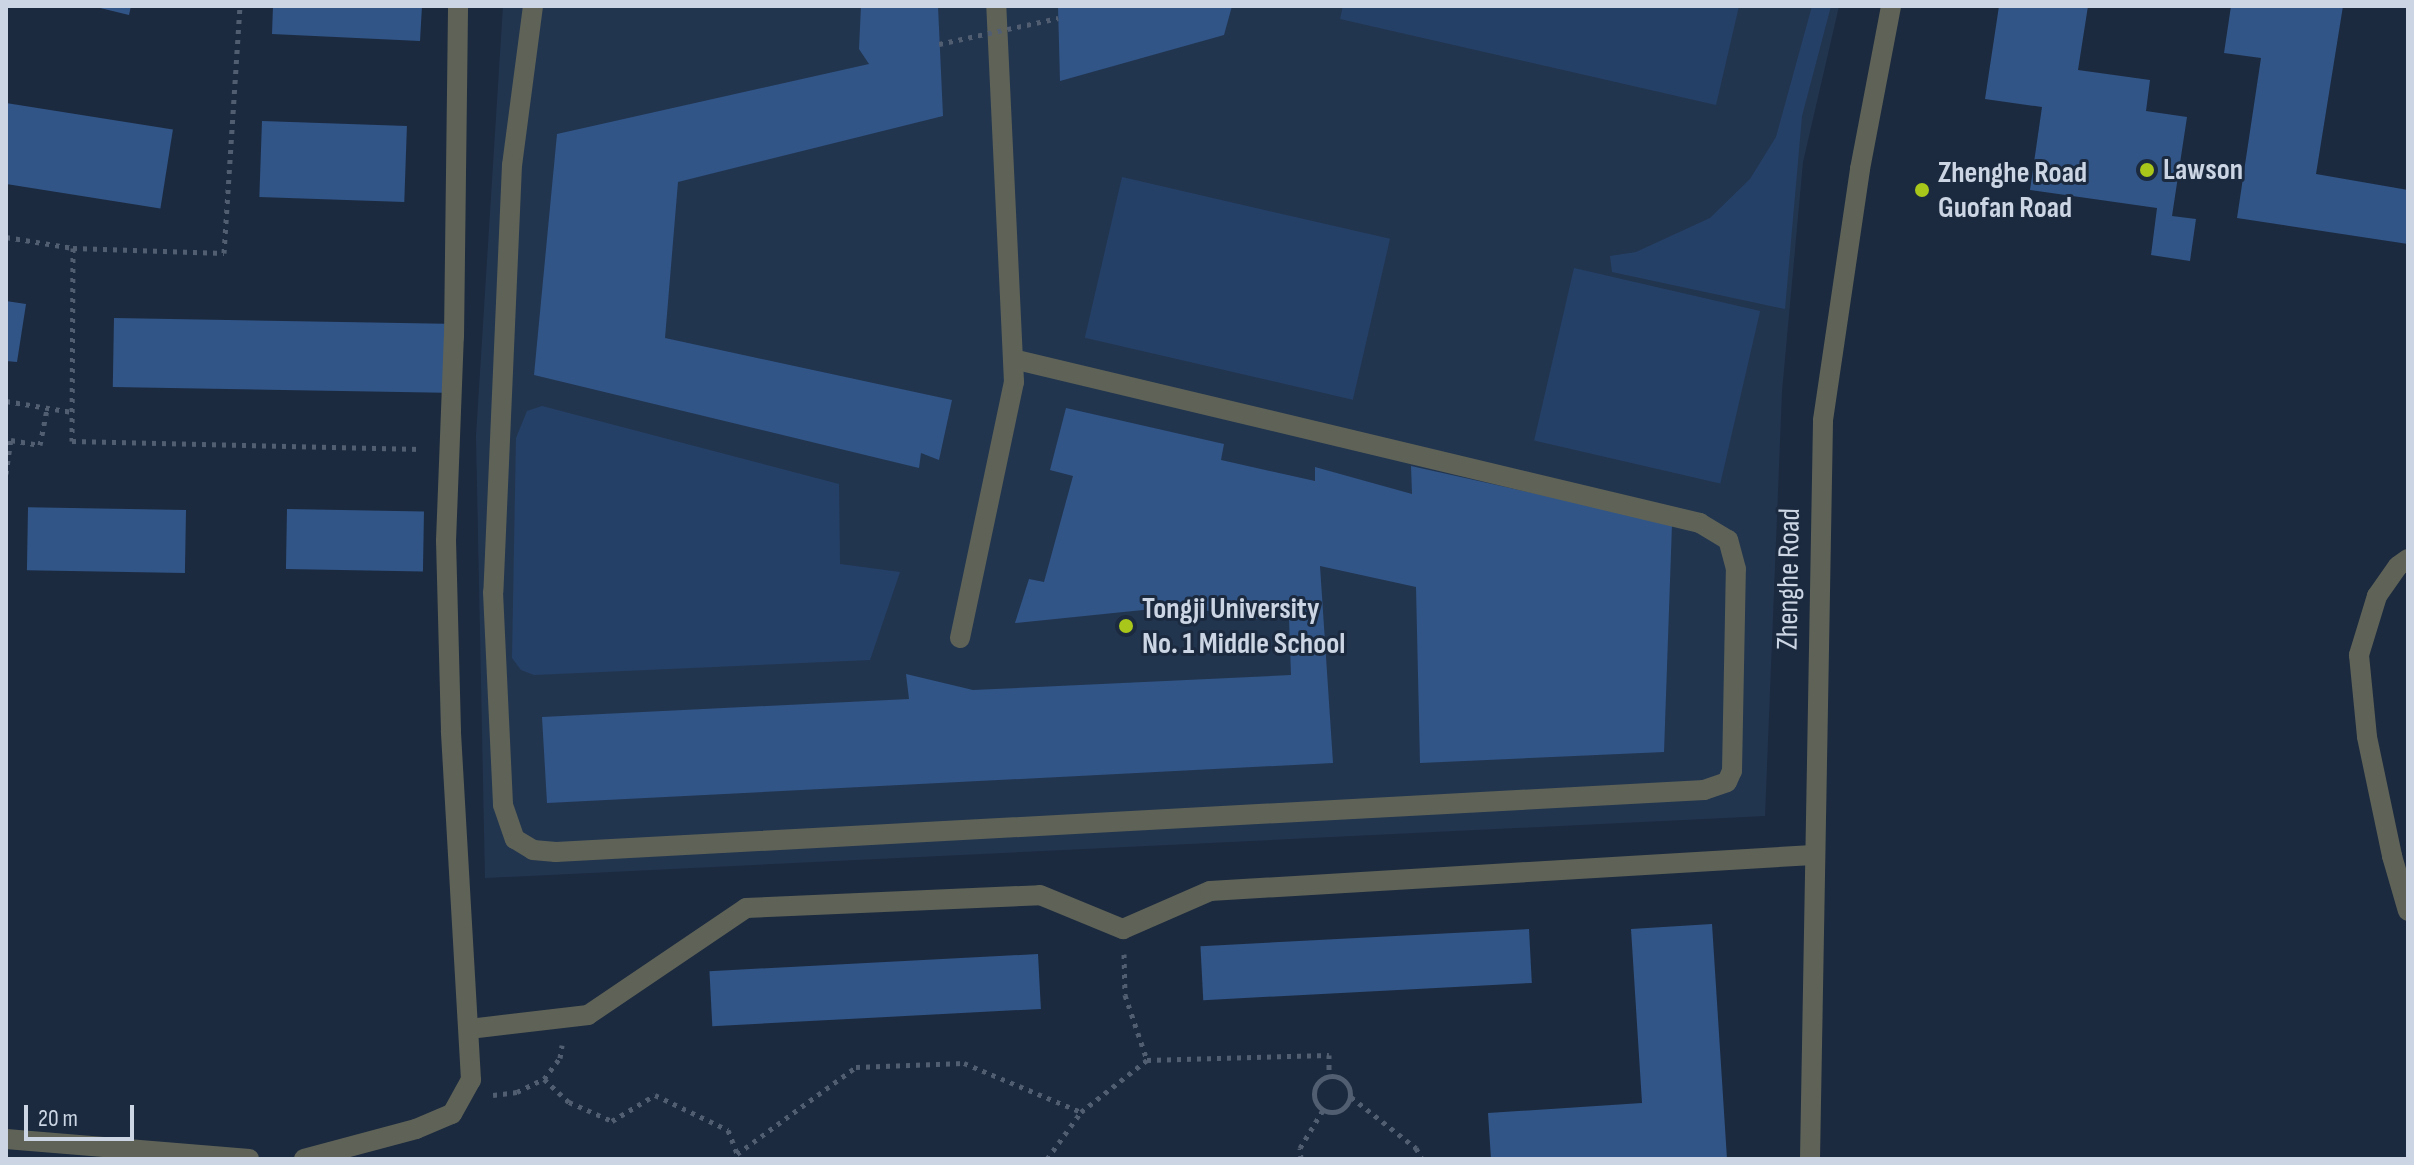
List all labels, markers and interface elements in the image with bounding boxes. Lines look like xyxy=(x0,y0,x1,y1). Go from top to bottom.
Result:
place label: Lawson xyxy=(2163,152,2243,188)
place label: Zhenghe Road Guofan Road xyxy=(1938,155,2087,226)
marker: Lawson xyxy=(2138,161,2156,179)
marker: Zhenghe Road Guofan Road xyxy=(1913,181,1931,199)
street label: Zhenghe Road xyxy=(1770,508,1808,650)
place label: Tongji University No. 1 Middle School xyxy=(1142,591,1345,662)
marker: Tongji University No. 1 Middle School xyxy=(1117,617,1135,635)
scale bar xyxy=(28,1089,138,1139)
text: 20 m xyxy=(38,1104,78,1133)

